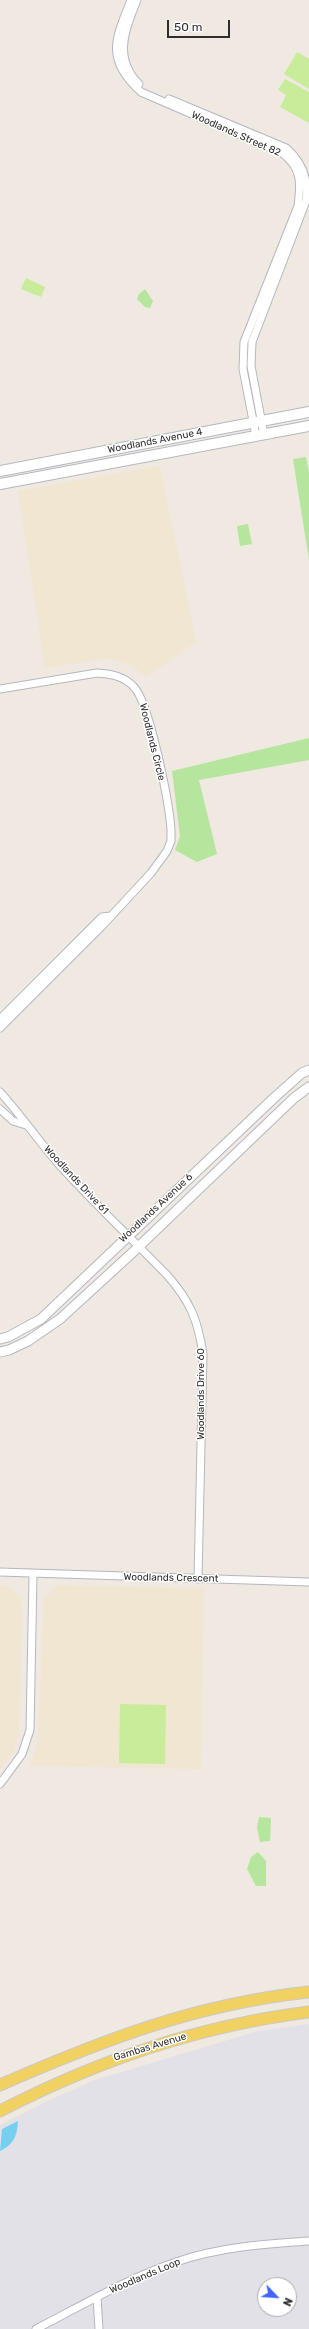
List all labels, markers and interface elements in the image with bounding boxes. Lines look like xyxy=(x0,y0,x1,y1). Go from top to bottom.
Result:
scale bar xyxy=(169,12,232,38)
text: 50 m xyxy=(174,20,202,34)
street label: Woodlands Street 82 xyxy=(190,109,282,159)
street label: Woodlands Avenue 4 xyxy=(107,426,203,456)
street label: Woodlands Circle xyxy=(137,702,167,782)
street label: Woodlands Drive 61 xyxy=(41,1143,111,1217)
street label: Woodlands Avenue 6 xyxy=(117,1171,195,1245)
street label: Woodlands Drive 60 xyxy=(195,1348,207,1440)
street label: Woodlands Crescent xyxy=(123,1571,219,1585)
street label: Gambas Avenue xyxy=(112,2030,188,2064)
street label: Woodlands Loop xyxy=(108,2256,182,2296)
north arrow xyxy=(257,2277,297,2317)
text: N xyxy=(280,2296,295,2308)

